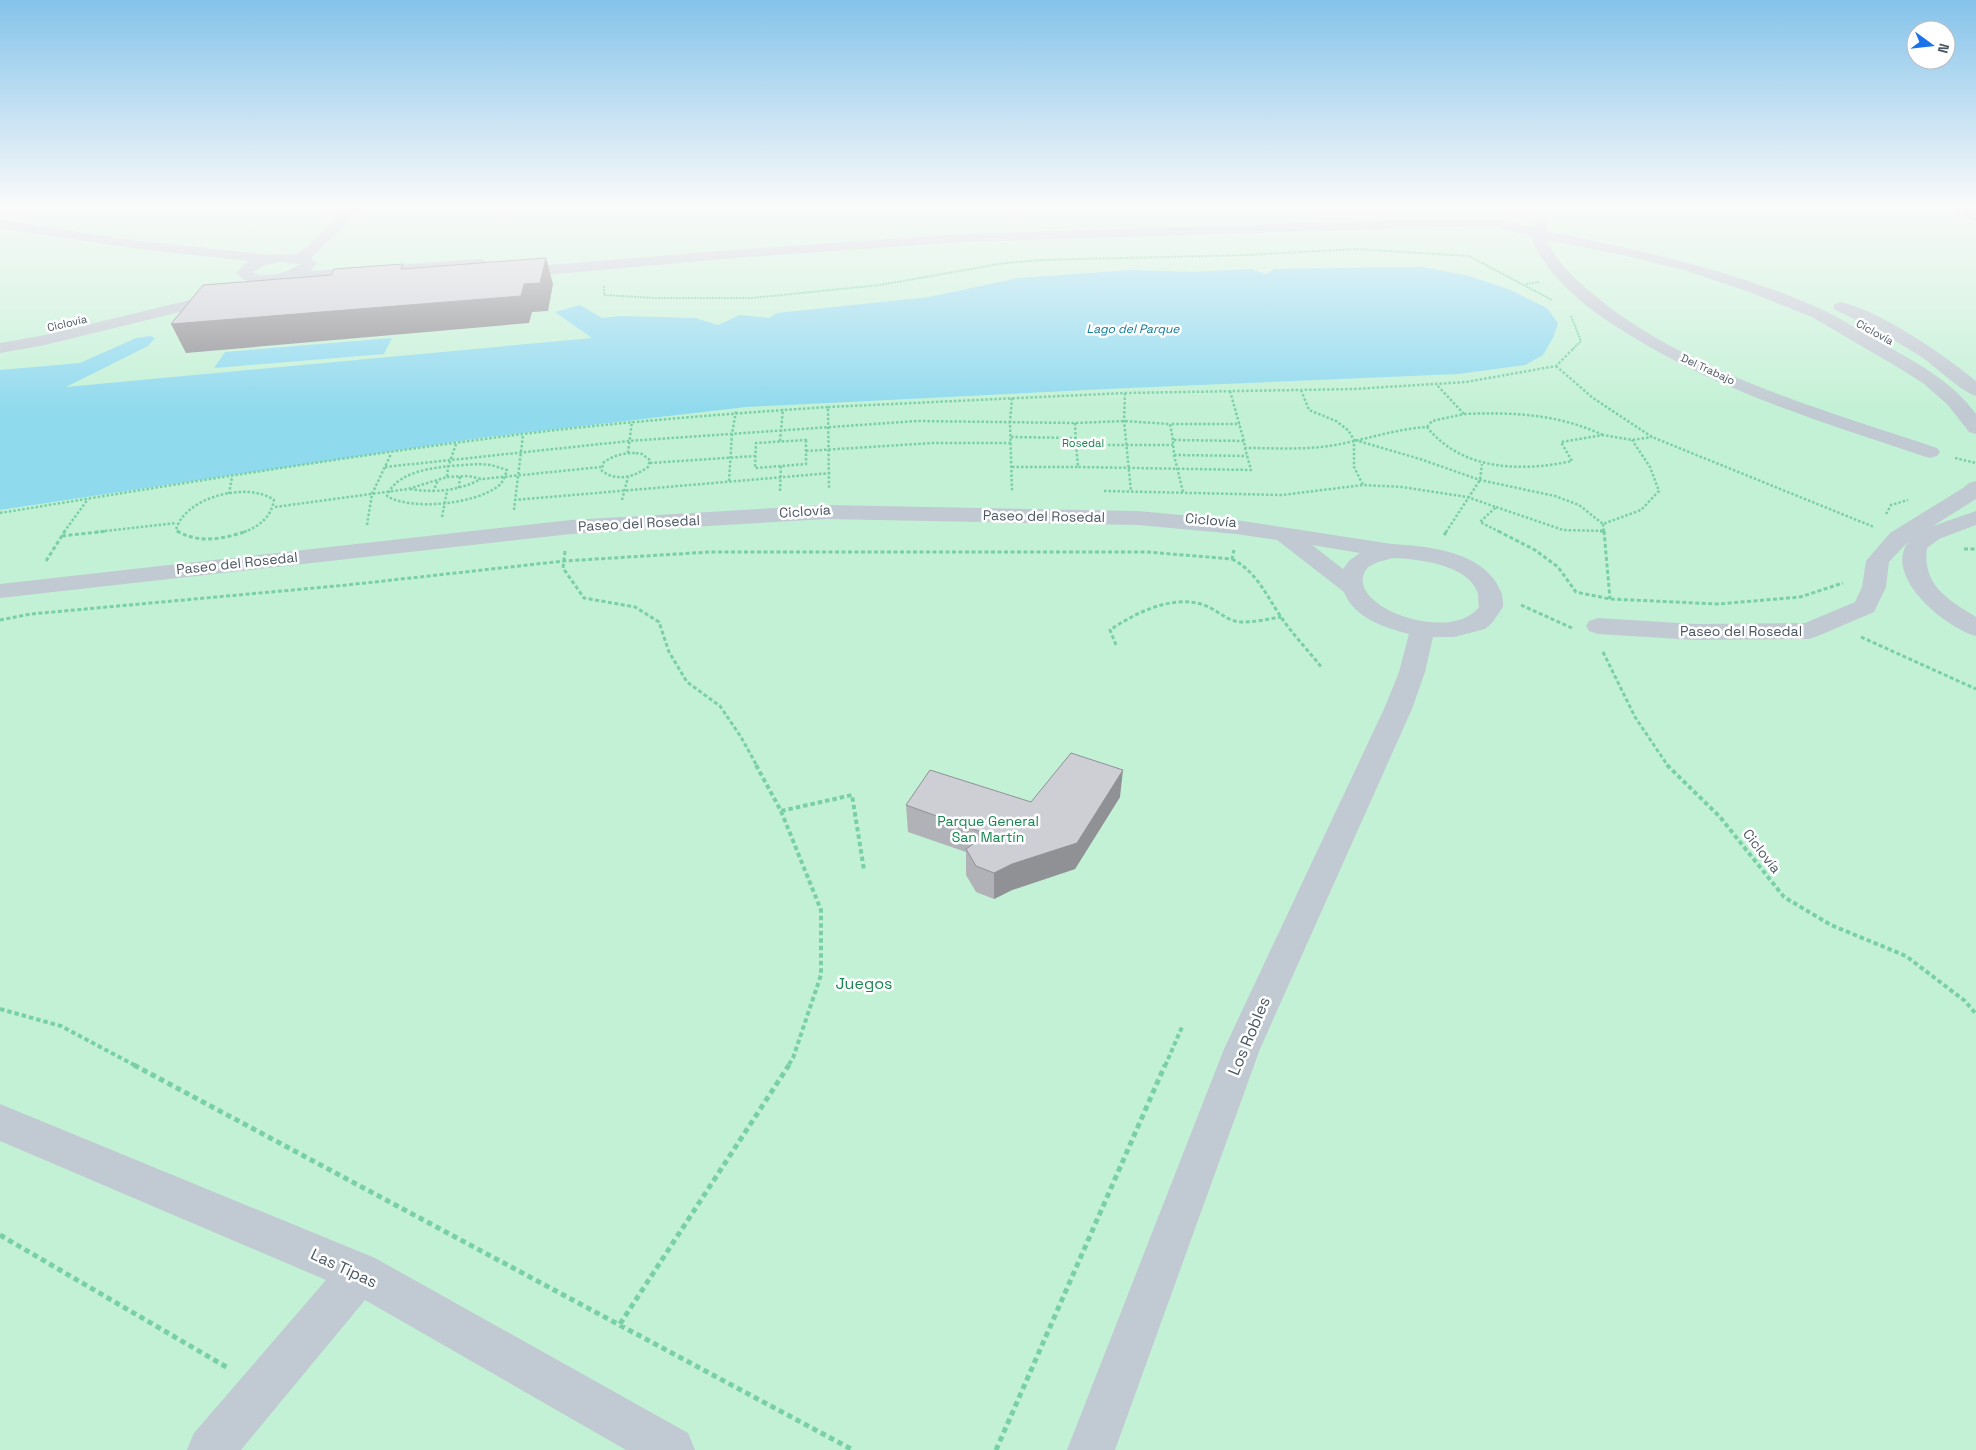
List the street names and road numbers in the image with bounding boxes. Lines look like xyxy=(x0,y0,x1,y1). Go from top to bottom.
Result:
street label: Ciclovía xyxy=(46,311,89,334)
street label: Ciclovía xyxy=(1854,316,1897,348)
street label: Del Trabajo xyxy=(1679,350,1737,388)
street label: Ciclovía xyxy=(779,500,831,522)
street label: Paseo del Rosedal xyxy=(983,506,1105,526)
street label: Ciclovía xyxy=(1185,509,1237,531)
street label: Paseo del Rosedal xyxy=(578,511,700,535)
street label: Paseo del Rosedal xyxy=(175,548,299,578)
street label: Paseo del Rosedal xyxy=(1680,622,1802,640)
street label: Ciclovía xyxy=(1739,825,1785,877)
street label: Los Robles xyxy=(1223,994,1275,1078)
street label: Las Tipas xyxy=(307,1243,381,1293)

